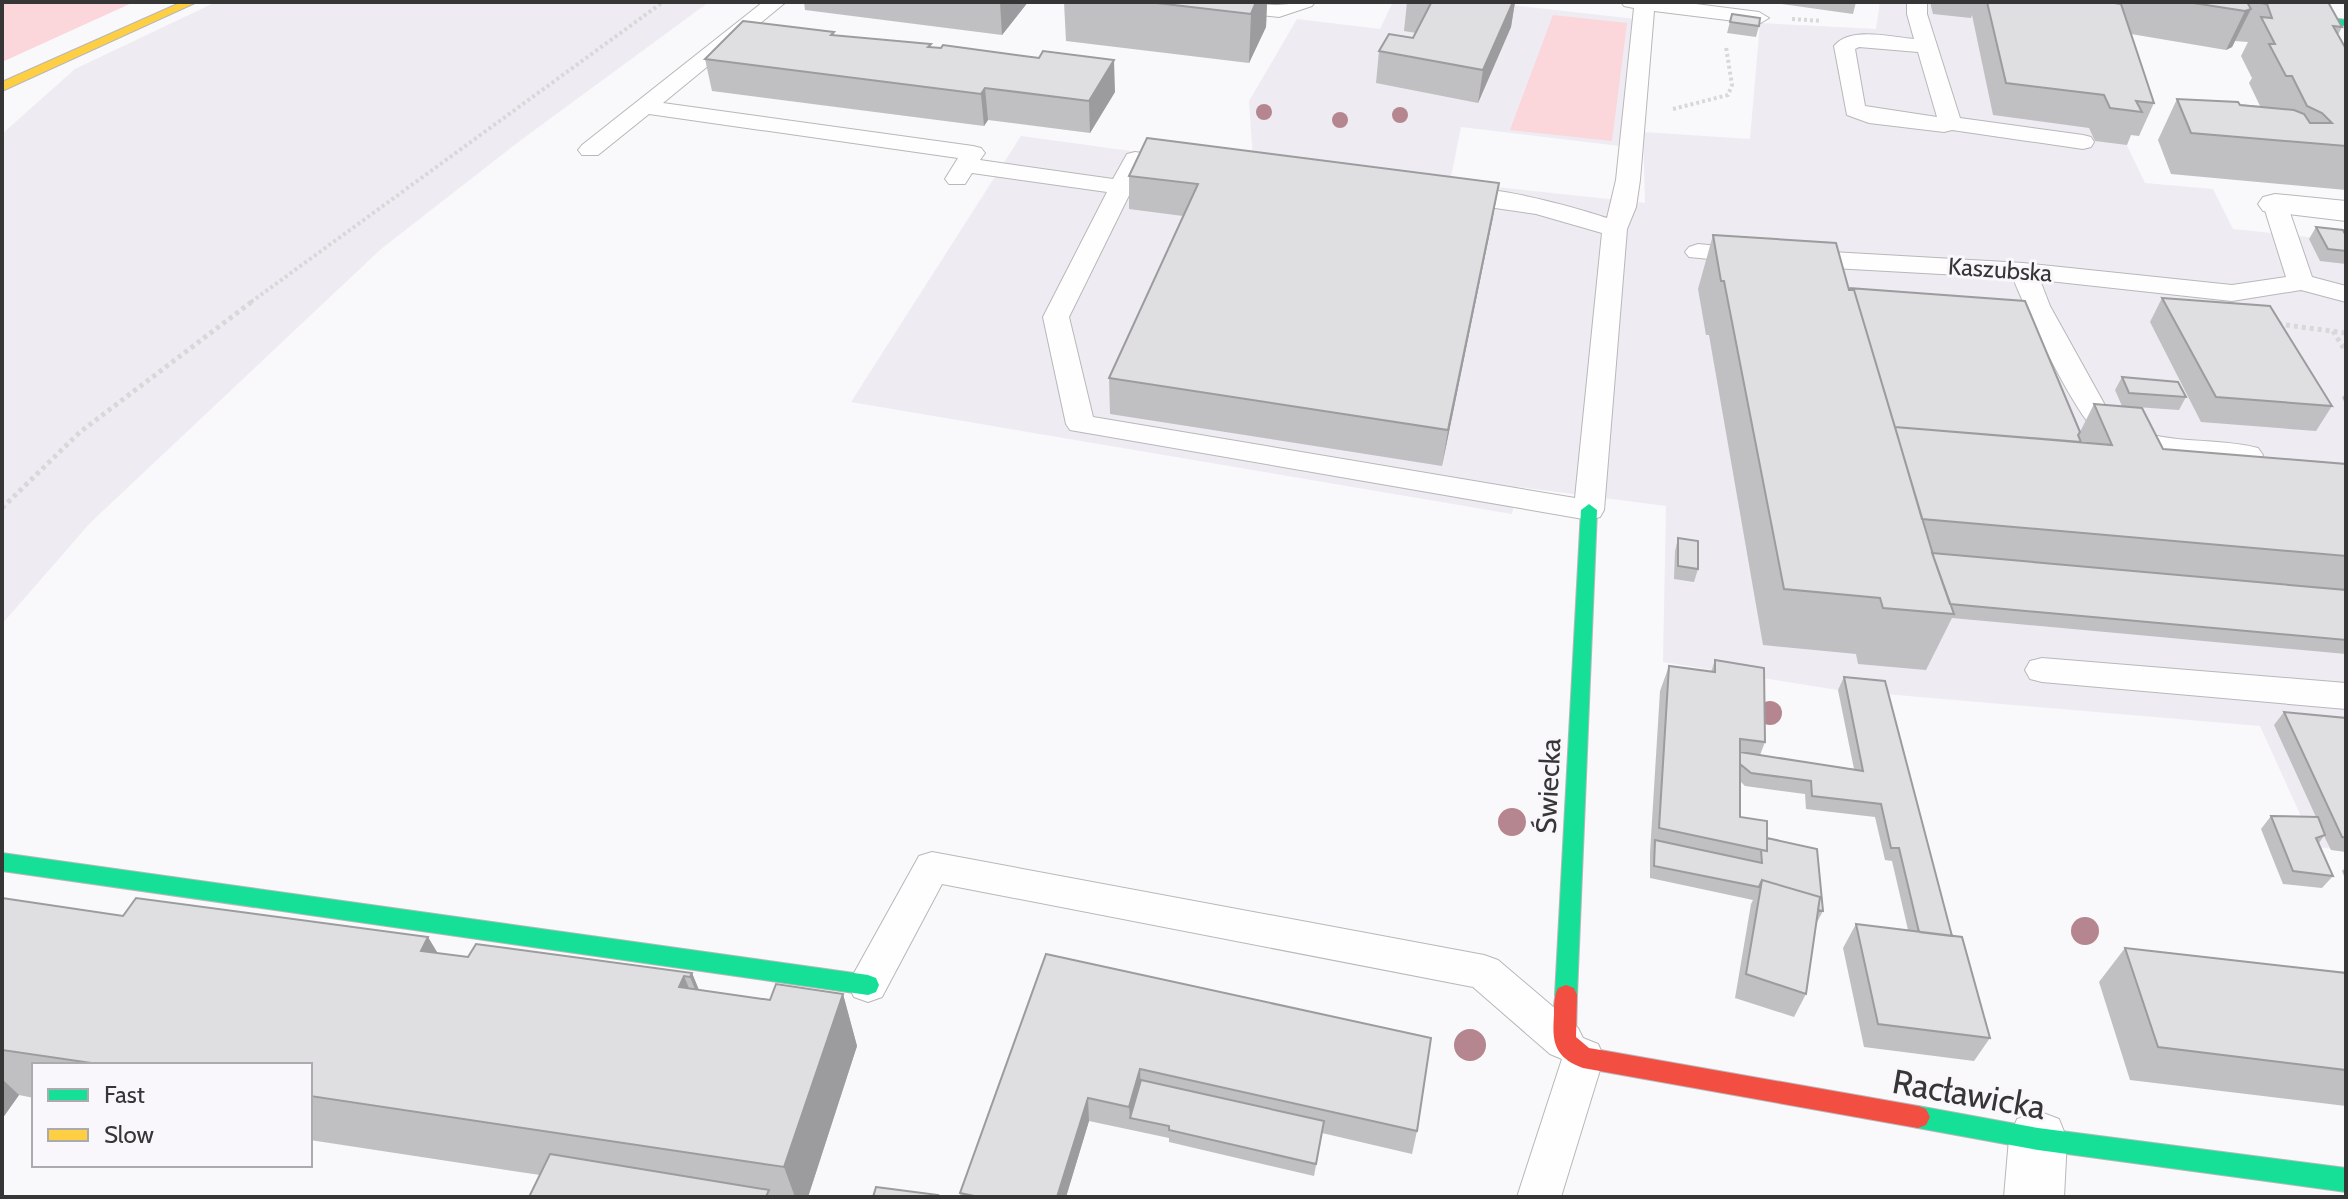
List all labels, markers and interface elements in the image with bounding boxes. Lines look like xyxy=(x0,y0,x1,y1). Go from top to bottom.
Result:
street label: Kaszubska xyxy=(1947,251,2054,288)
street label: Świecka xyxy=(1529,737,1568,835)
street label: Racławicka xyxy=(1889,1060,2049,1128)
legend xyxy=(32,1063,312,1167)
text: Fast xyxy=(104,1080,145,1109)
text: Slow xyxy=(104,1120,154,1149)

